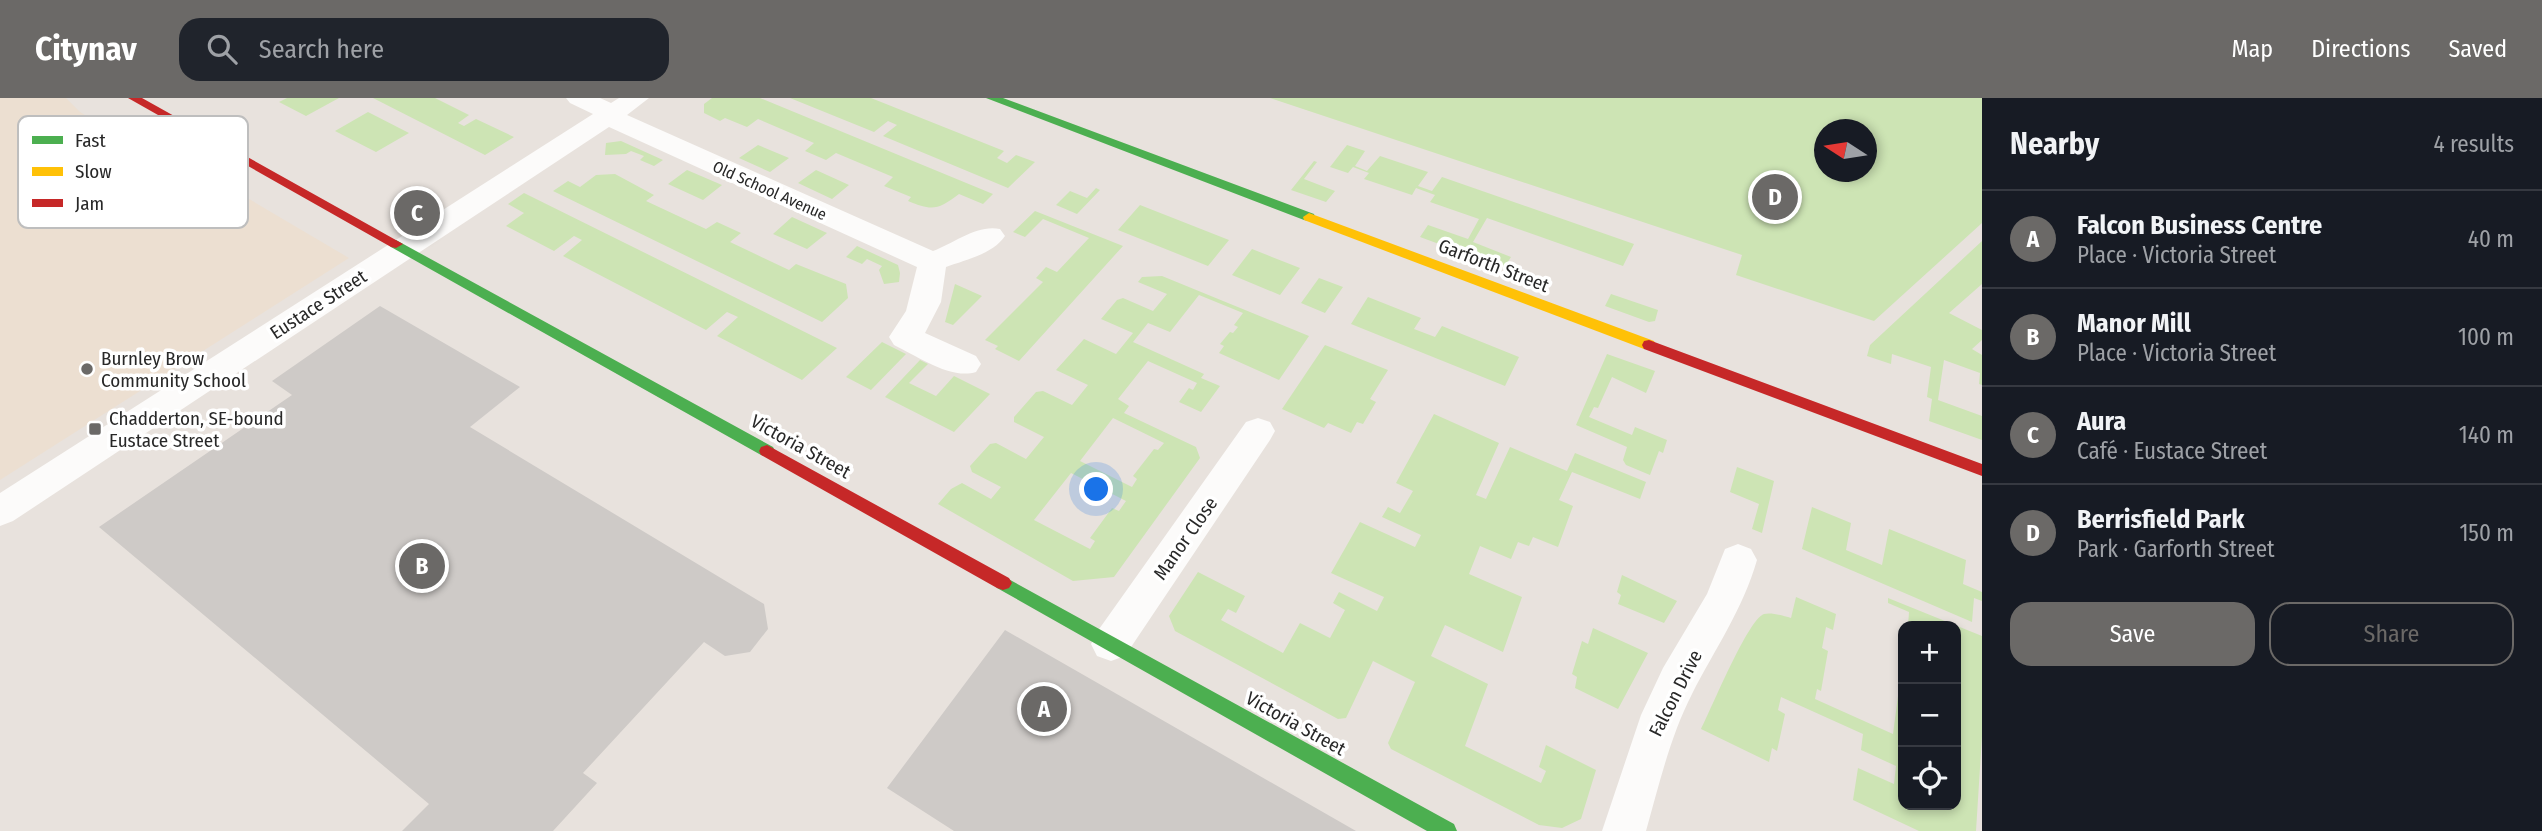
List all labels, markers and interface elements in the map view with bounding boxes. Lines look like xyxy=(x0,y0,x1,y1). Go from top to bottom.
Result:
search box xyxy=(179,18,669,81)
text: Citynav xyxy=(35,29,137,69)
icon: search xyxy=(203,30,241,68)
text: Search here xyxy=(259,34,384,65)
text: Map xyxy=(2232,35,2273,63)
text: Directions xyxy=(2311,35,2410,63)
text: Saved xyxy=(2448,35,2507,63)
legend xyxy=(18,116,248,228)
north arrow xyxy=(1814,119,1877,182)
text: Nearby xyxy=(2010,126,2099,162)
text: Fast xyxy=(75,129,106,152)
text: 4 results xyxy=(2433,130,2514,158)
street label: Old School Avenue xyxy=(710,157,830,224)
text: Slow xyxy=(75,160,112,183)
pin: D xyxy=(1752,171,1798,223)
pin: C xyxy=(394,187,440,239)
text: Jam xyxy=(75,192,104,215)
text: Falcon Business Centre xyxy=(2077,210,2322,241)
text: A xyxy=(2027,225,2039,253)
text: 40 m xyxy=(2468,225,2514,253)
street label: Garforth Street xyxy=(1435,234,1553,297)
text: Place · Victoria Street xyxy=(2077,241,2276,269)
street label: Eustace Street xyxy=(266,264,371,344)
text: Manor Mill xyxy=(2077,308,2191,339)
text: B xyxy=(2027,323,2039,351)
text: 100 m xyxy=(2458,323,2514,351)
text: Place · Victoria Street xyxy=(2077,339,2276,367)
place label: Burnley Brow Community School xyxy=(101,347,246,392)
marker: Burnley Brow Community School xyxy=(79,361,95,377)
text: Aura xyxy=(2077,406,2126,437)
place label: Chadderton, SE-bound Eustace Street xyxy=(109,407,284,452)
street label: Victoria Street xyxy=(747,410,855,484)
marker: Chadderton, SE-bound Eustace Street xyxy=(87,421,103,437)
text: C xyxy=(2027,421,2039,449)
text: 140 m xyxy=(2459,421,2514,449)
text: Café · Eustace Street xyxy=(2077,437,2267,465)
your location xyxy=(1079,472,1113,506)
street label: Manor Close xyxy=(1149,492,1222,584)
text: Berrisfield Park xyxy=(2077,504,2244,535)
text: D xyxy=(2026,519,2040,547)
text: 150 m xyxy=(2459,519,2514,547)
text: Park · Garforth Street xyxy=(2077,535,2275,563)
pin: B xyxy=(399,540,445,592)
button: Save xyxy=(2010,602,2255,666)
button: Share xyxy=(2269,602,2514,666)
map controls xyxy=(1898,621,1961,810)
button: + xyxy=(1898,621,1961,684)
street label: Falcon Drive xyxy=(1644,646,1707,740)
pin: A xyxy=(1021,683,1067,735)
button: − xyxy=(1898,684,1961,747)
street label: Victoria Street xyxy=(1242,687,1350,761)
button: locate xyxy=(1898,747,1961,810)

